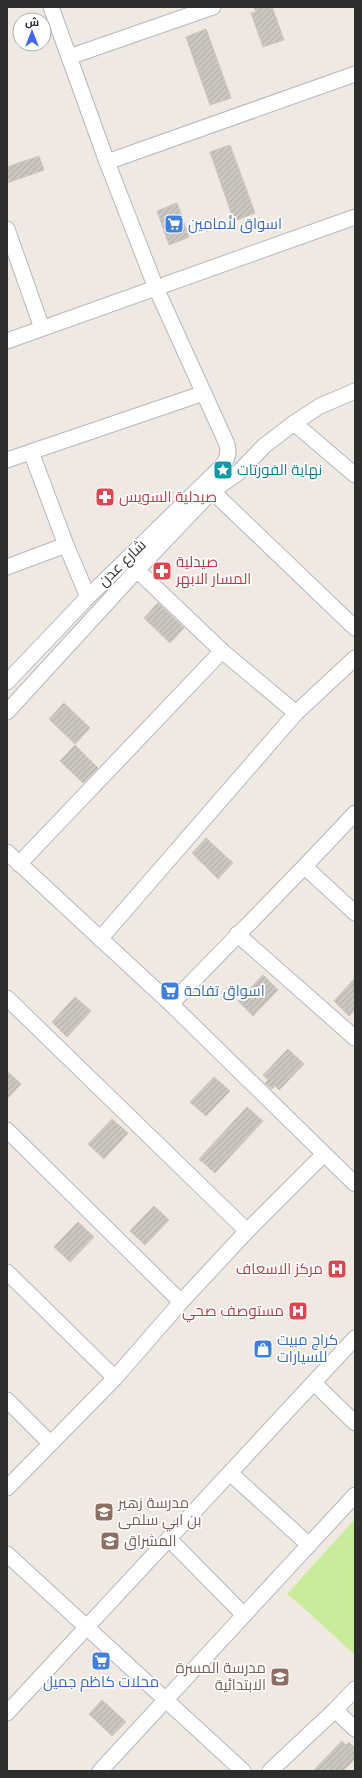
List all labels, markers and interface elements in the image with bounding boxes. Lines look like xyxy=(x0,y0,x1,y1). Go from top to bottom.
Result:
north arrow xyxy=(12,12,52,52)
text: ش xyxy=(25,16,39,29)
supermarket icon: اسواق لاًًمامين xyxy=(163,213,185,235)
place label: اسواق لاًًمامين xyxy=(188,215,282,234)
place icon: نهاية الفورتات xyxy=(212,459,234,481)
place label: نهاية الفورتات xyxy=(237,461,322,480)
pharmacy icon: صيدلية السويس xyxy=(94,486,116,508)
place label: صيدلية السويس xyxy=(119,488,217,507)
street label: شارع عدن xyxy=(94,536,151,592)
place label: صيدلية المسار الابهر xyxy=(175,553,251,589)
pharmacy icon: صيدلية المسار الابهر xyxy=(151,560,173,582)
supermarket icon: اسواق تفاحة xyxy=(159,980,181,1002)
place label: اسواق تفاحة xyxy=(184,982,265,1001)
hospital icon: مركز الاسعاف xyxy=(326,1258,348,1280)
place label: مركز الاسعاف xyxy=(236,1260,323,1278)
hospital icon: مستوصف صحي xyxy=(287,1300,309,1322)
place label: مستوصف صحي xyxy=(182,1302,284,1323)
place label: كراج مبيت للسيارات xyxy=(277,1331,338,1366)
shop icon: كراج مبيت للسيارات xyxy=(252,1338,274,1360)
place label: مدرسة زهير بن ابي سلمى xyxy=(117,1494,202,1532)
school or university icon: مدرسة زهير بن ابي سلمى xyxy=(93,1501,115,1523)
school or university icon: المشراق xyxy=(99,1530,121,1552)
place label: المشراق xyxy=(124,1532,176,1551)
supermarket icon: محلات كاظم جميل xyxy=(90,1650,112,1672)
place label: مدرسة المسرة الابتدائية xyxy=(175,1659,266,1694)
school or university icon: مدرسة المسرة الابتدائية xyxy=(269,1666,291,1688)
place label: محلات كاظم جميل xyxy=(43,1673,159,1692)

